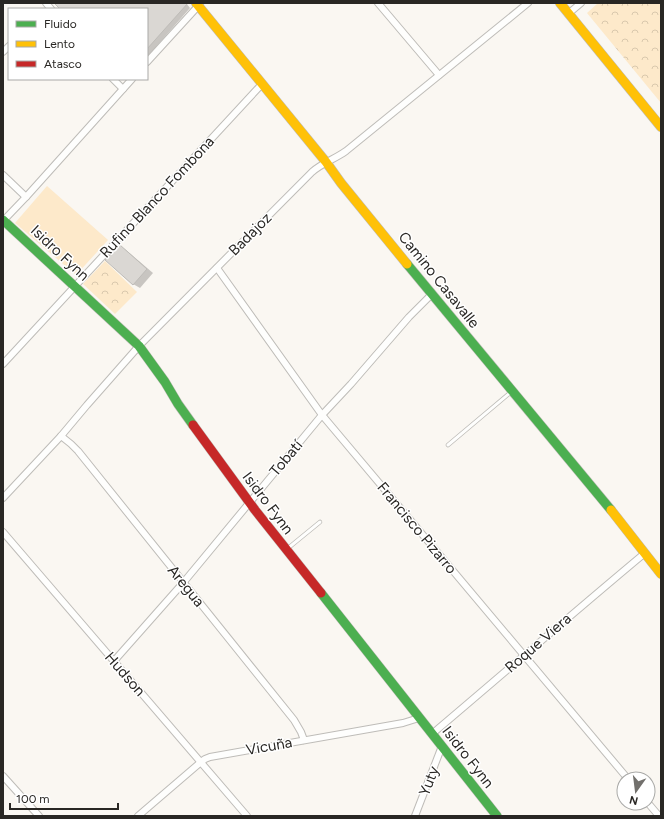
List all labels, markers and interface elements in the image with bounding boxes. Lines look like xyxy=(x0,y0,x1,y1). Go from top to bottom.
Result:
legend xyxy=(8,8,148,80)
text: Fluido xyxy=(44,17,77,31)
text: Lento xyxy=(44,37,75,51)
text: Atasco xyxy=(44,57,82,71)
street label: Rufino Blanco Fombona xyxy=(96,133,218,261)
street label: Badajoz xyxy=(225,209,275,259)
street label: Isidro Fynn xyxy=(27,221,93,285)
street label: Camino Casavalle xyxy=(395,228,483,332)
street label: Tobatí xyxy=(266,435,307,480)
street label: Isidro Fynn xyxy=(239,468,297,538)
street label: Francisco Pizarro xyxy=(373,478,461,578)
street label: Aregua xyxy=(164,562,208,610)
street label: Roque Viera xyxy=(501,609,575,677)
street label: Hudson xyxy=(101,648,149,700)
street label: Isidro Fynn xyxy=(438,722,498,792)
street label: Vicuña xyxy=(245,733,293,759)
street label: Yuty xyxy=(415,763,443,798)
north arrow xyxy=(616,771,656,811)
scale bar xyxy=(10,785,118,811)
text: 100 m xyxy=(16,792,50,806)
text: N xyxy=(628,793,639,808)

